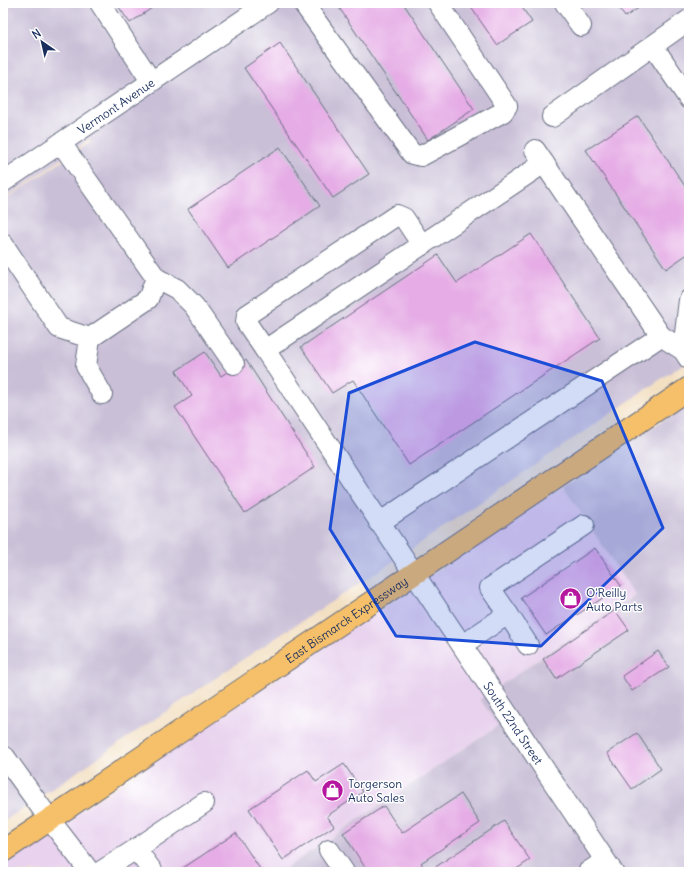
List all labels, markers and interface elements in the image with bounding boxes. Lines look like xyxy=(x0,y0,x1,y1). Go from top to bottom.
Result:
north arrow xyxy=(22,22,62,62)
text: N xyxy=(29,26,43,42)
street label: Vermont Avenue xyxy=(74,75,157,137)
street label: East Bismarck Expressway xyxy=(282,573,410,666)
place label: O'Reilly Auto Parts xyxy=(586,585,643,614)
shop icon: O'Reilly Auto Parts xyxy=(557,586,583,612)
street label: South 22nd Street xyxy=(481,679,547,767)
place label: Torgerson Auto Sales xyxy=(348,776,405,805)
shop icon: Torgerson Auto Sales xyxy=(319,777,345,803)

